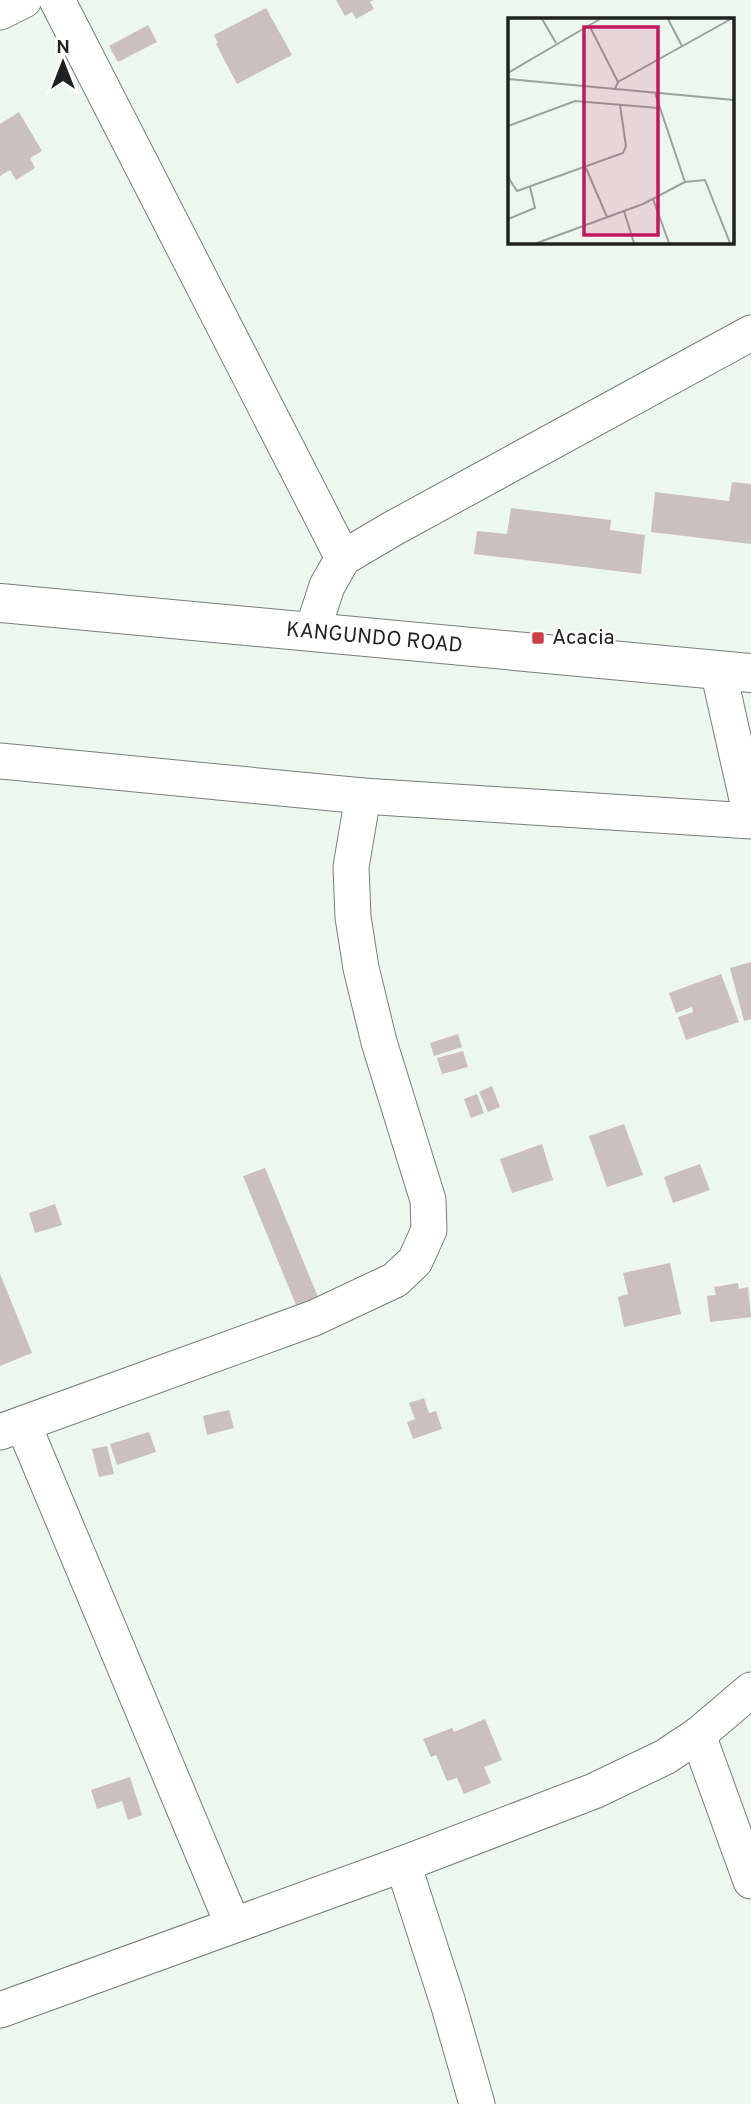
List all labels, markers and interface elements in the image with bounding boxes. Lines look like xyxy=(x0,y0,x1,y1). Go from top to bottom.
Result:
inset map xyxy=(508,18,734,243)
north arrow xyxy=(28,28,98,98)
text: N xyxy=(56,36,70,60)
street label: KANGUNDO ROAD xyxy=(285,616,464,660)
place label: Acacia xyxy=(552,625,615,652)
marker: Acacia xyxy=(530,630,546,646)

